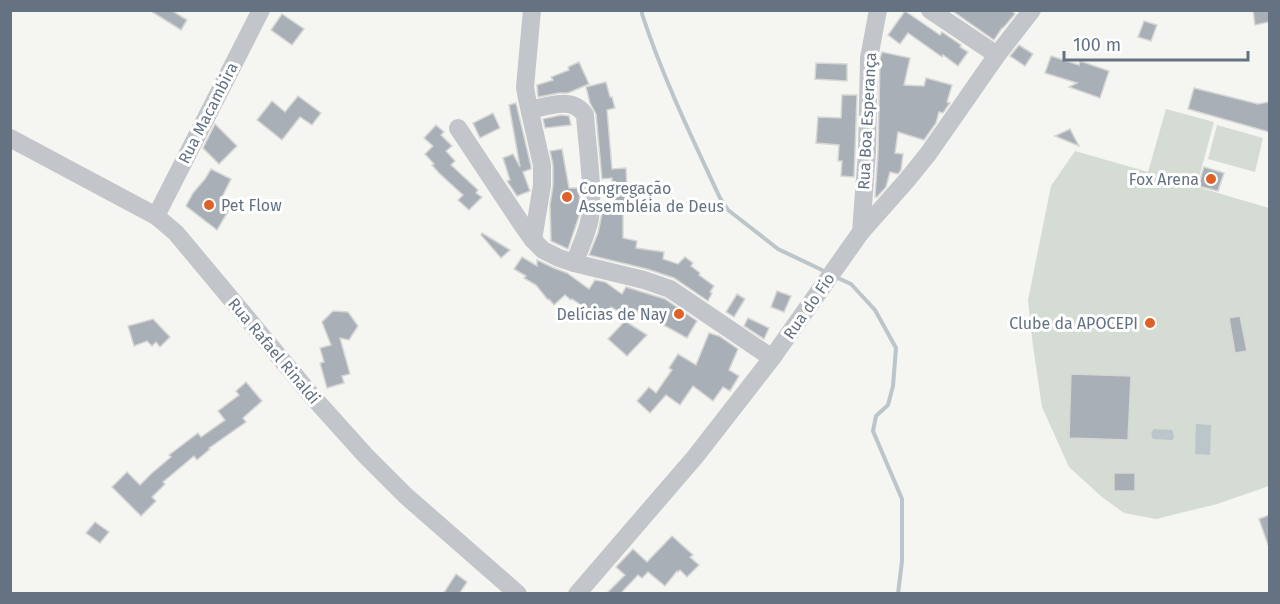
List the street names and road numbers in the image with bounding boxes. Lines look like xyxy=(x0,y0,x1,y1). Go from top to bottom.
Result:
street label: Rua Boa Esperança xyxy=(854,52,881,190)
street label: Rua Macambira xyxy=(174,59,242,167)
street label: Rua do Fio xyxy=(779,269,839,343)
street label: Rua Rafael Rinaldi xyxy=(224,294,324,408)

